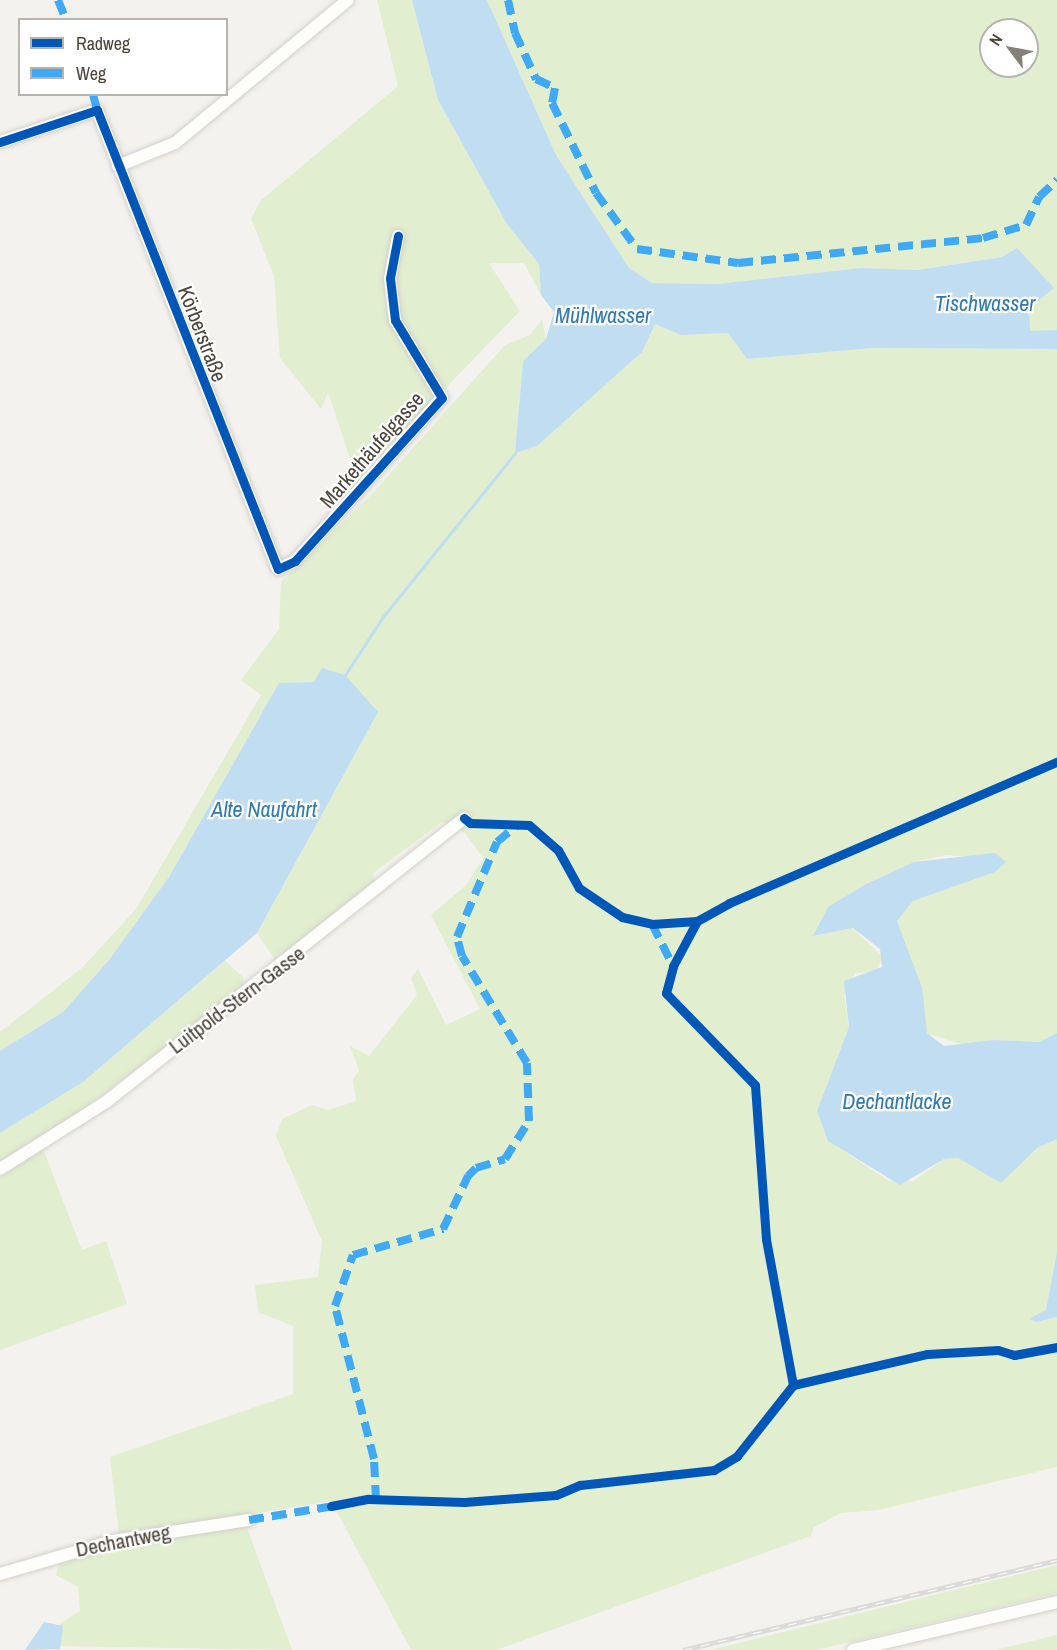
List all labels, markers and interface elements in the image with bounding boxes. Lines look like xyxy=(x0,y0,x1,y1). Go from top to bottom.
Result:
legend xyxy=(18,18,228,96)
north arrow xyxy=(979,18,1039,78)
text: N xyxy=(984,30,1007,49)
text: Radweg xyxy=(76,31,130,56)
text: Weg xyxy=(76,61,106,86)
street label: Körberstraße xyxy=(172,283,232,385)
water label: Tischwasser xyxy=(935,291,1035,317)
water label: Mühlwasser xyxy=(555,303,651,329)
street label: Markethäufelgasse xyxy=(315,387,429,513)
water label: Alte Naufahrt xyxy=(211,797,317,823)
street label: Luitpold-Stern-Gasse xyxy=(164,941,310,1059)
water label: Dechantlacke xyxy=(842,1089,952,1115)
street label: Dechantweg xyxy=(74,1519,172,1563)

